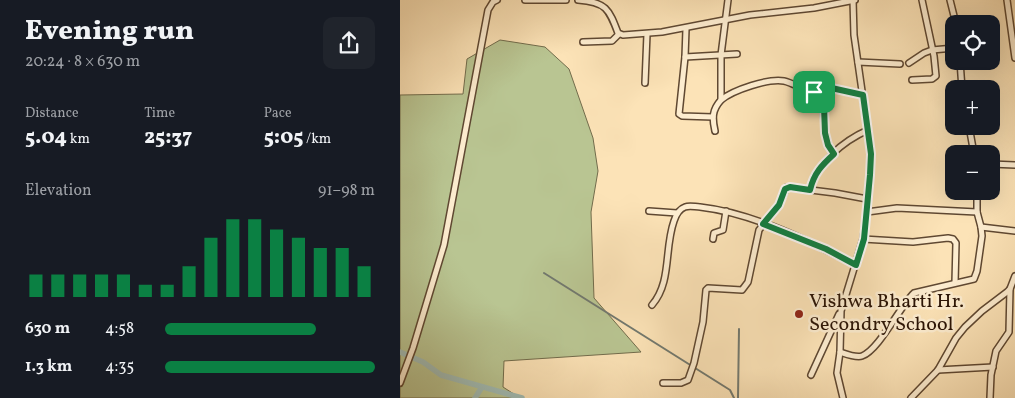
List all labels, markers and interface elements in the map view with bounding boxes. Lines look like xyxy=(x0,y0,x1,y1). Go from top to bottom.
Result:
text: Evening run xyxy=(25,12,194,51)
map controls xyxy=(945,15,1000,200)
button: locate xyxy=(945,15,1000,70)
button: share xyxy=(323,17,375,69)
text: 20:24 · 8 × 630 m xyxy=(25,51,140,73)
pin xyxy=(793,71,835,113)
icon: arrive xyxy=(800,78,828,106)
button: + xyxy=(945,80,1000,135)
text: Distance xyxy=(25,104,79,123)
text: Time xyxy=(144,104,175,123)
text: Pace xyxy=(264,104,292,123)
text: 5.04 xyxy=(25,123,67,152)
text: 25:37 xyxy=(144,123,192,152)
text: 5:05 xyxy=(264,123,303,152)
text: km xyxy=(67,130,90,149)
text: /km xyxy=(303,130,331,149)
button: − xyxy=(945,145,1000,200)
text: Elevation xyxy=(25,180,92,202)
text: 91–98 m xyxy=(318,180,375,202)
place label: Vishwa Bharti Hr. Secondry School xyxy=(809,288,964,339)
marker: Vishwa Bharti Hr. Secondry School xyxy=(793,308,805,320)
text: 630 m xyxy=(25,318,70,340)
text: 4:58 xyxy=(105,318,134,340)
text: 1.3 km xyxy=(25,356,72,378)
text: 4:35 xyxy=(105,356,134,378)

